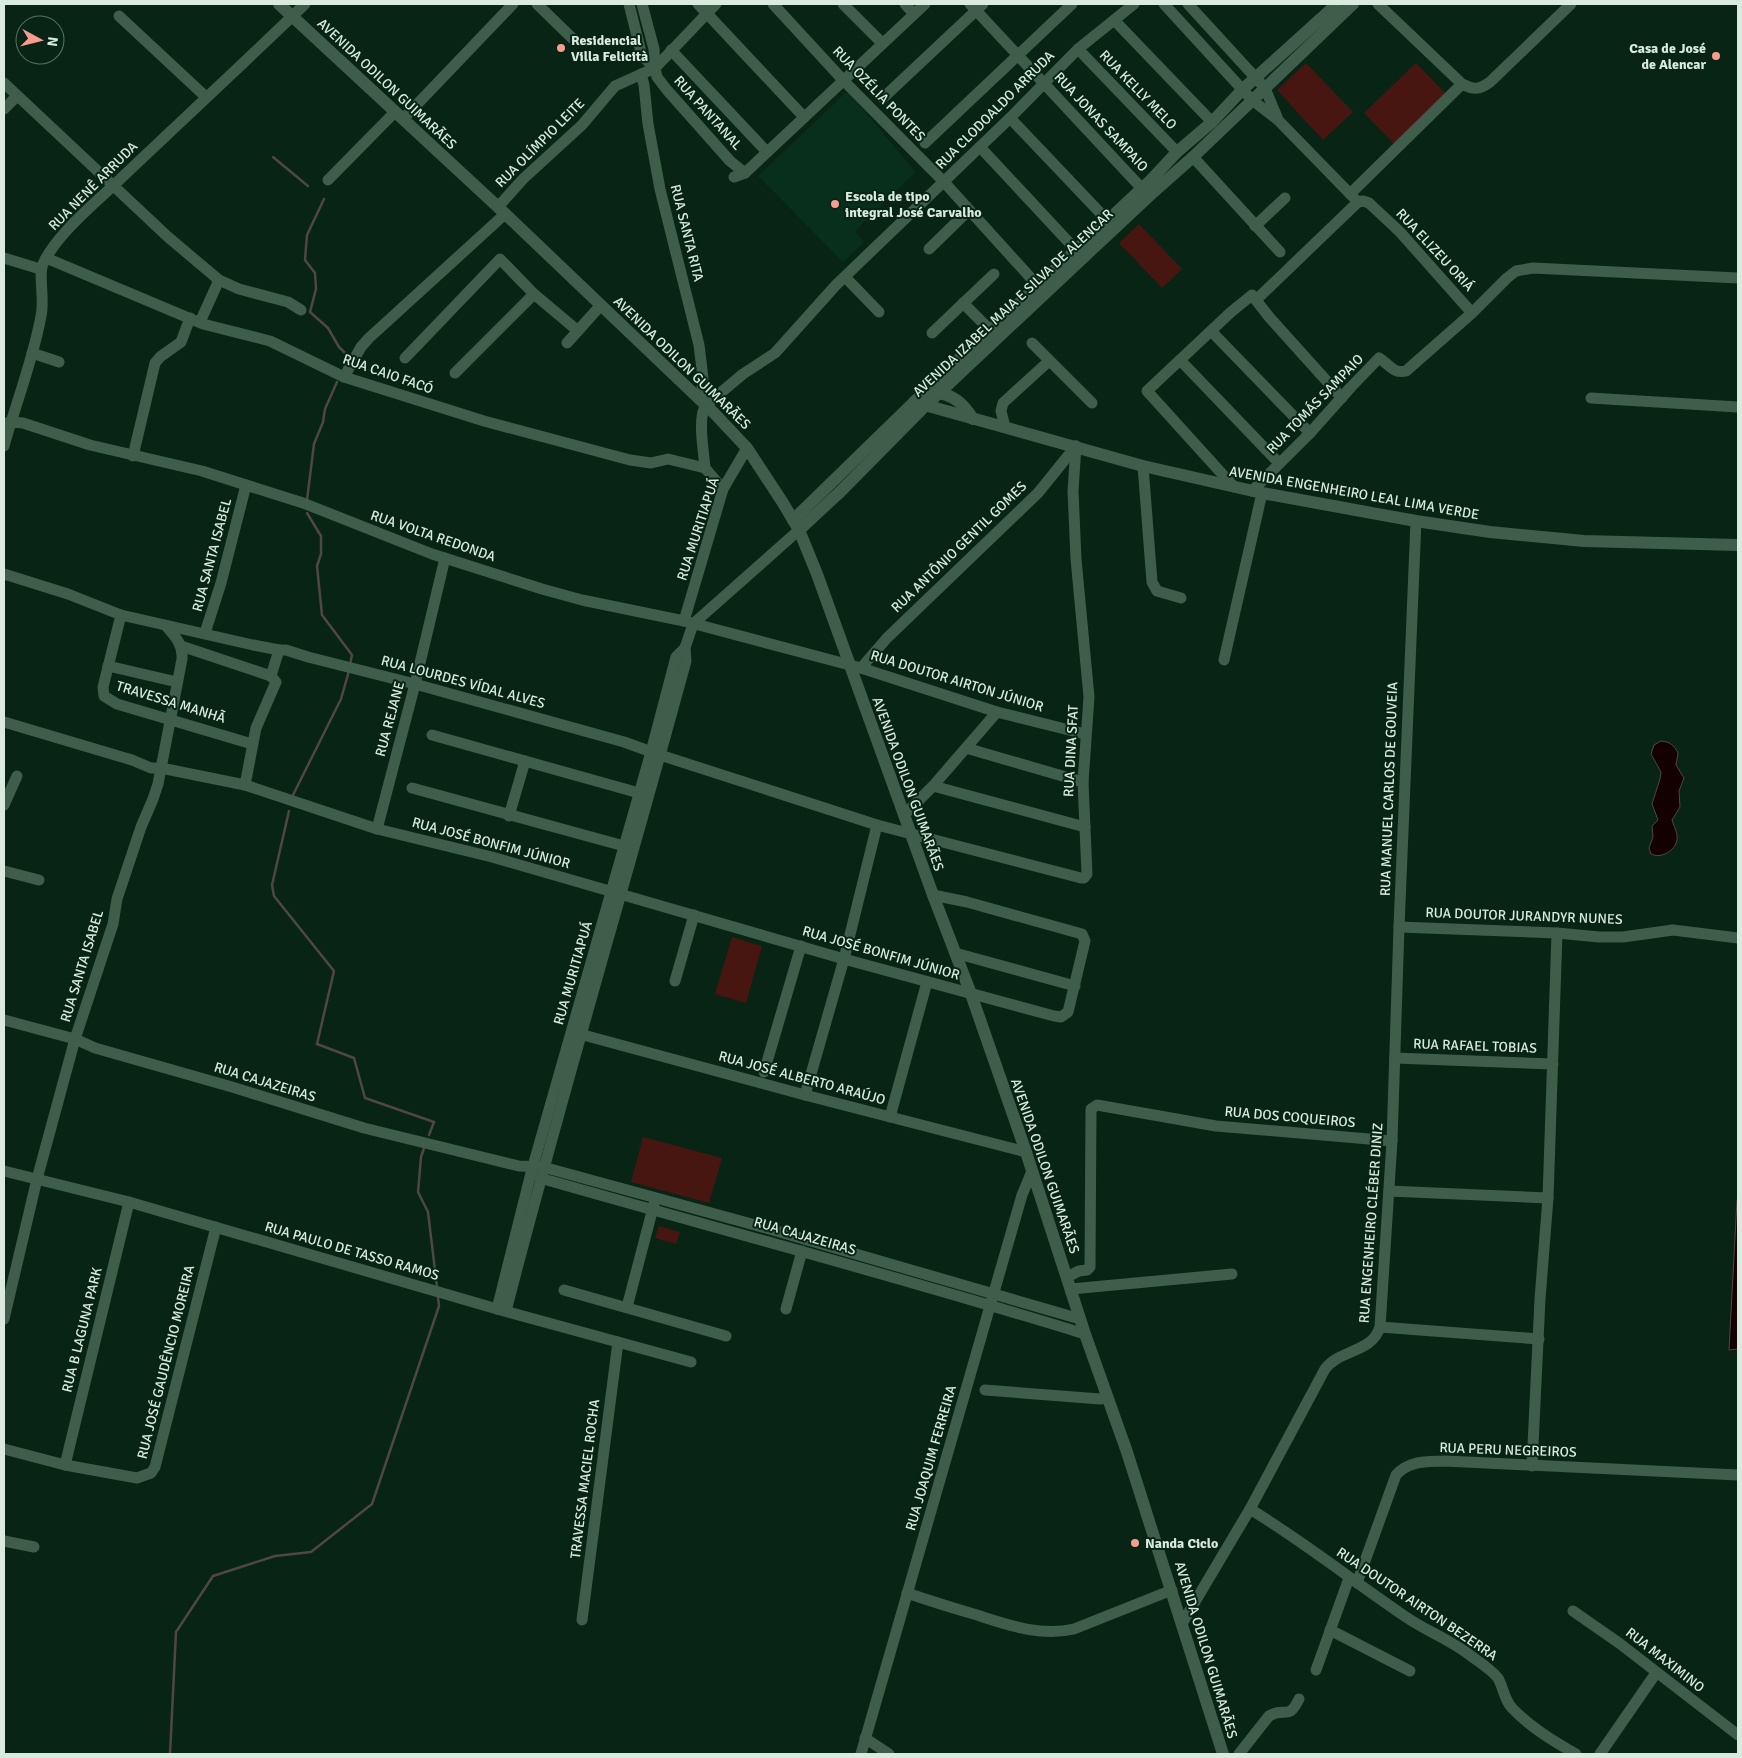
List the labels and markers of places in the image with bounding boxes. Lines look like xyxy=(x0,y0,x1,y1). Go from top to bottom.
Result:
place label: Residencial Villa Felicità xyxy=(571,32,648,65)
place label: Casa de José de Alencar xyxy=(1629,40,1706,73)
marker: Residencial Villa Felicità xyxy=(555,42,567,54)
marker: Casa de José de Alencar xyxy=(1710,50,1722,62)
place label: Escola de tipo integral José Carvalho xyxy=(845,188,982,221)
marker: Escola de tipo integral José Carvalho xyxy=(829,198,841,210)
place label: Nanda Ciclo xyxy=(1145,1535,1218,1552)
marker: Nanda Ciclo xyxy=(1129,1537,1141,1549)

